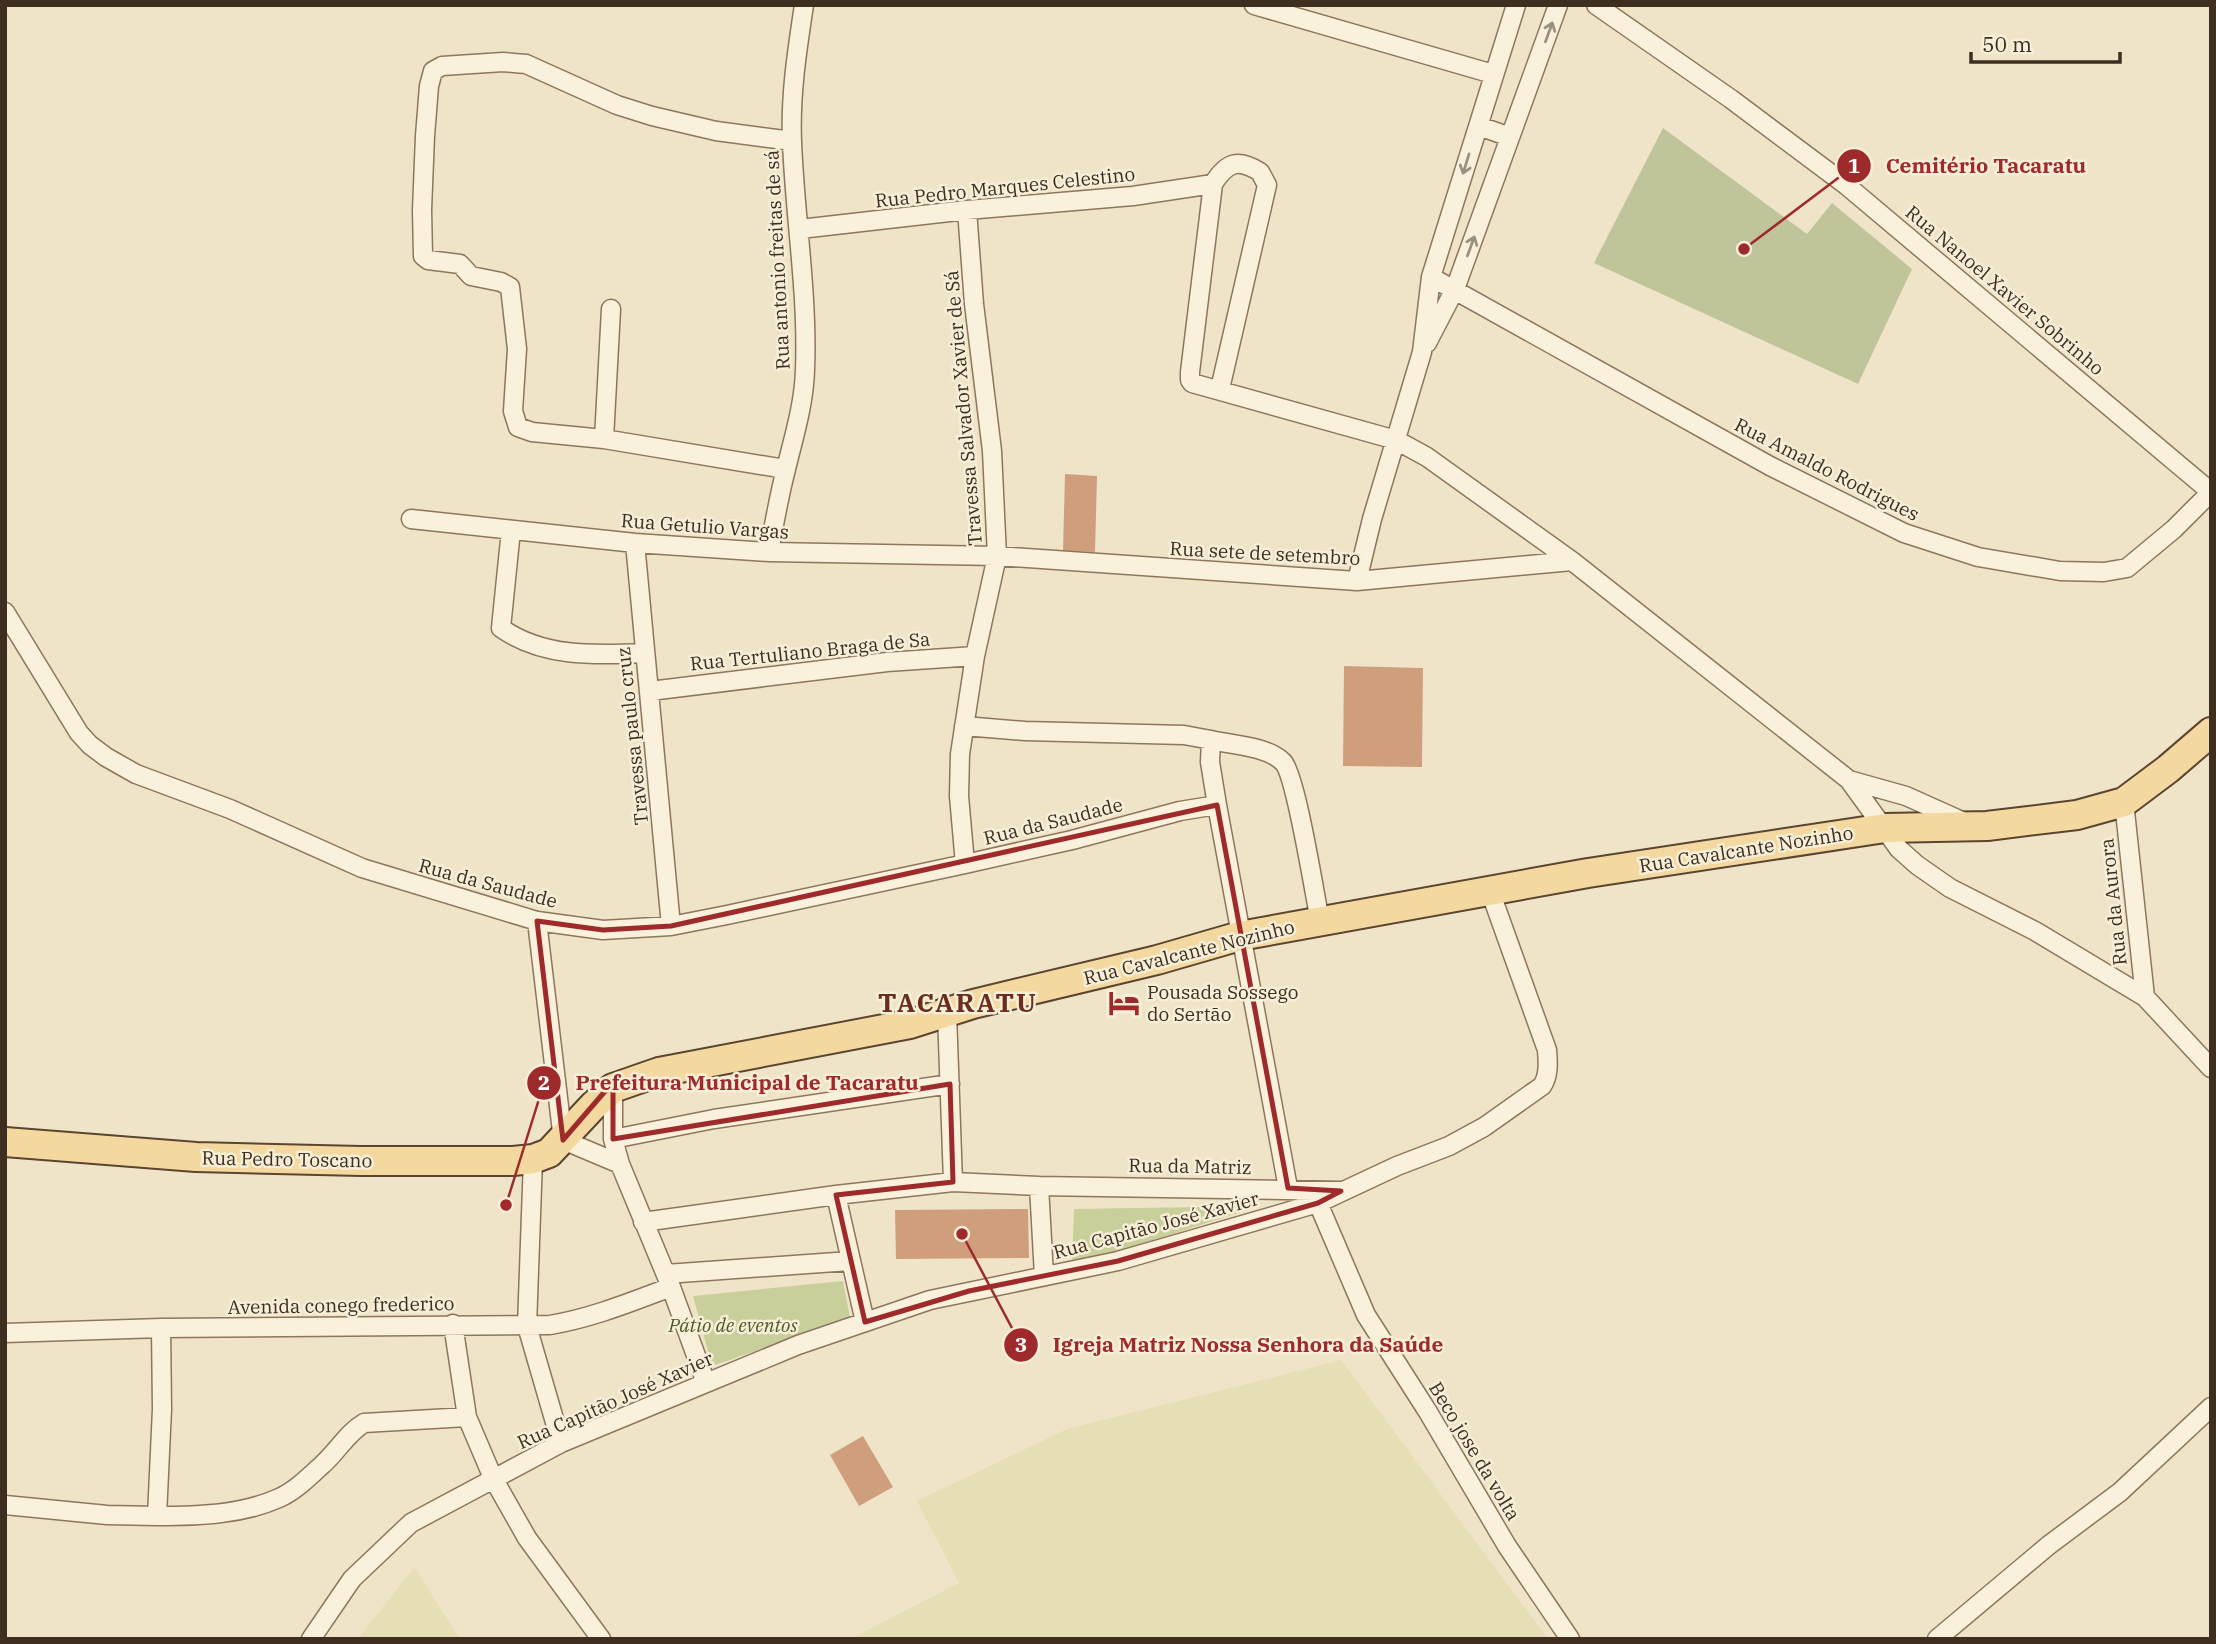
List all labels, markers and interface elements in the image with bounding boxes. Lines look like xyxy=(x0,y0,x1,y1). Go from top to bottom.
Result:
one-way arrow xyxy=(1544,21,1556,43)
scale bar xyxy=(1971,21,2120,65)
text: 50 m xyxy=(1982,30,2032,58)
callout: Cemitério Tacaratu xyxy=(1837,145,2100,187)
street label: Rua antonio freitas de sá xyxy=(759,149,795,371)
text: 1 xyxy=(1848,151,1860,179)
text: Cemitério Tacaratu xyxy=(1886,151,2087,179)
one-way arrow xyxy=(1459,153,1472,175)
street label: Rua Pedro Marques Celestino xyxy=(874,161,1136,213)
street label: Rua Nanoel Xavier Sobrinho xyxy=(1901,200,2109,380)
one-way arrow xyxy=(1466,235,1478,257)
street label: Travessa Salvador Xavier de Sá xyxy=(939,269,987,547)
street label: Rua Amaldo Rodrigues xyxy=(1731,412,1923,526)
street label: Rua Getulio Vargas xyxy=(620,508,790,544)
street label: Rua sete de setembro xyxy=(1169,536,1361,570)
street label: Rua Tertuliano Braga de Sa xyxy=(689,626,931,676)
street label: Travessa paulo cruz xyxy=(611,646,653,826)
street label: Rua da Saudade xyxy=(981,792,1125,850)
street label: Rua Cavalcante Nozinho xyxy=(1637,820,1855,878)
street label: Rua da Aurora xyxy=(2094,837,2132,967)
street label: Rua da Saudade xyxy=(416,853,560,913)
street label: Rua Cavalcante Nozinho xyxy=(1081,914,1297,990)
place label: Pousada Sossego do Sertão xyxy=(1147,980,1298,1026)
district label: TACARATU xyxy=(878,985,1038,1019)
hotel icon: Pousada Sossego do Sertão xyxy=(1107,986,1141,1020)
callout: Prefeitura Municipal de Tacaratu xyxy=(526,1062,932,1104)
text: 2 xyxy=(538,1068,550,1096)
text: Prefeitura Municipal de Tacaratu xyxy=(575,1068,919,1096)
street label: Rua Pedro Toscano xyxy=(201,1146,373,1172)
street label: Rua da Matriz xyxy=(1128,1153,1252,1179)
street label: Rua Capitão José Xavier xyxy=(1050,1186,1262,1264)
street label: Avenida conego frederico xyxy=(227,1291,455,1319)
park label: Pátio de eventos xyxy=(667,1313,798,1337)
callout: Igreja Matriz Nossa Senhora da Saúde xyxy=(1004,1324,1457,1366)
text: 3 xyxy=(1015,1330,1027,1358)
text: Igreja Matriz Nossa Senhora da Saúde xyxy=(1053,1330,1443,1358)
street label: Rua Capitão José Xavier xyxy=(513,1346,717,1454)
street label: Beco jose da volta xyxy=(1424,1377,1526,1525)

